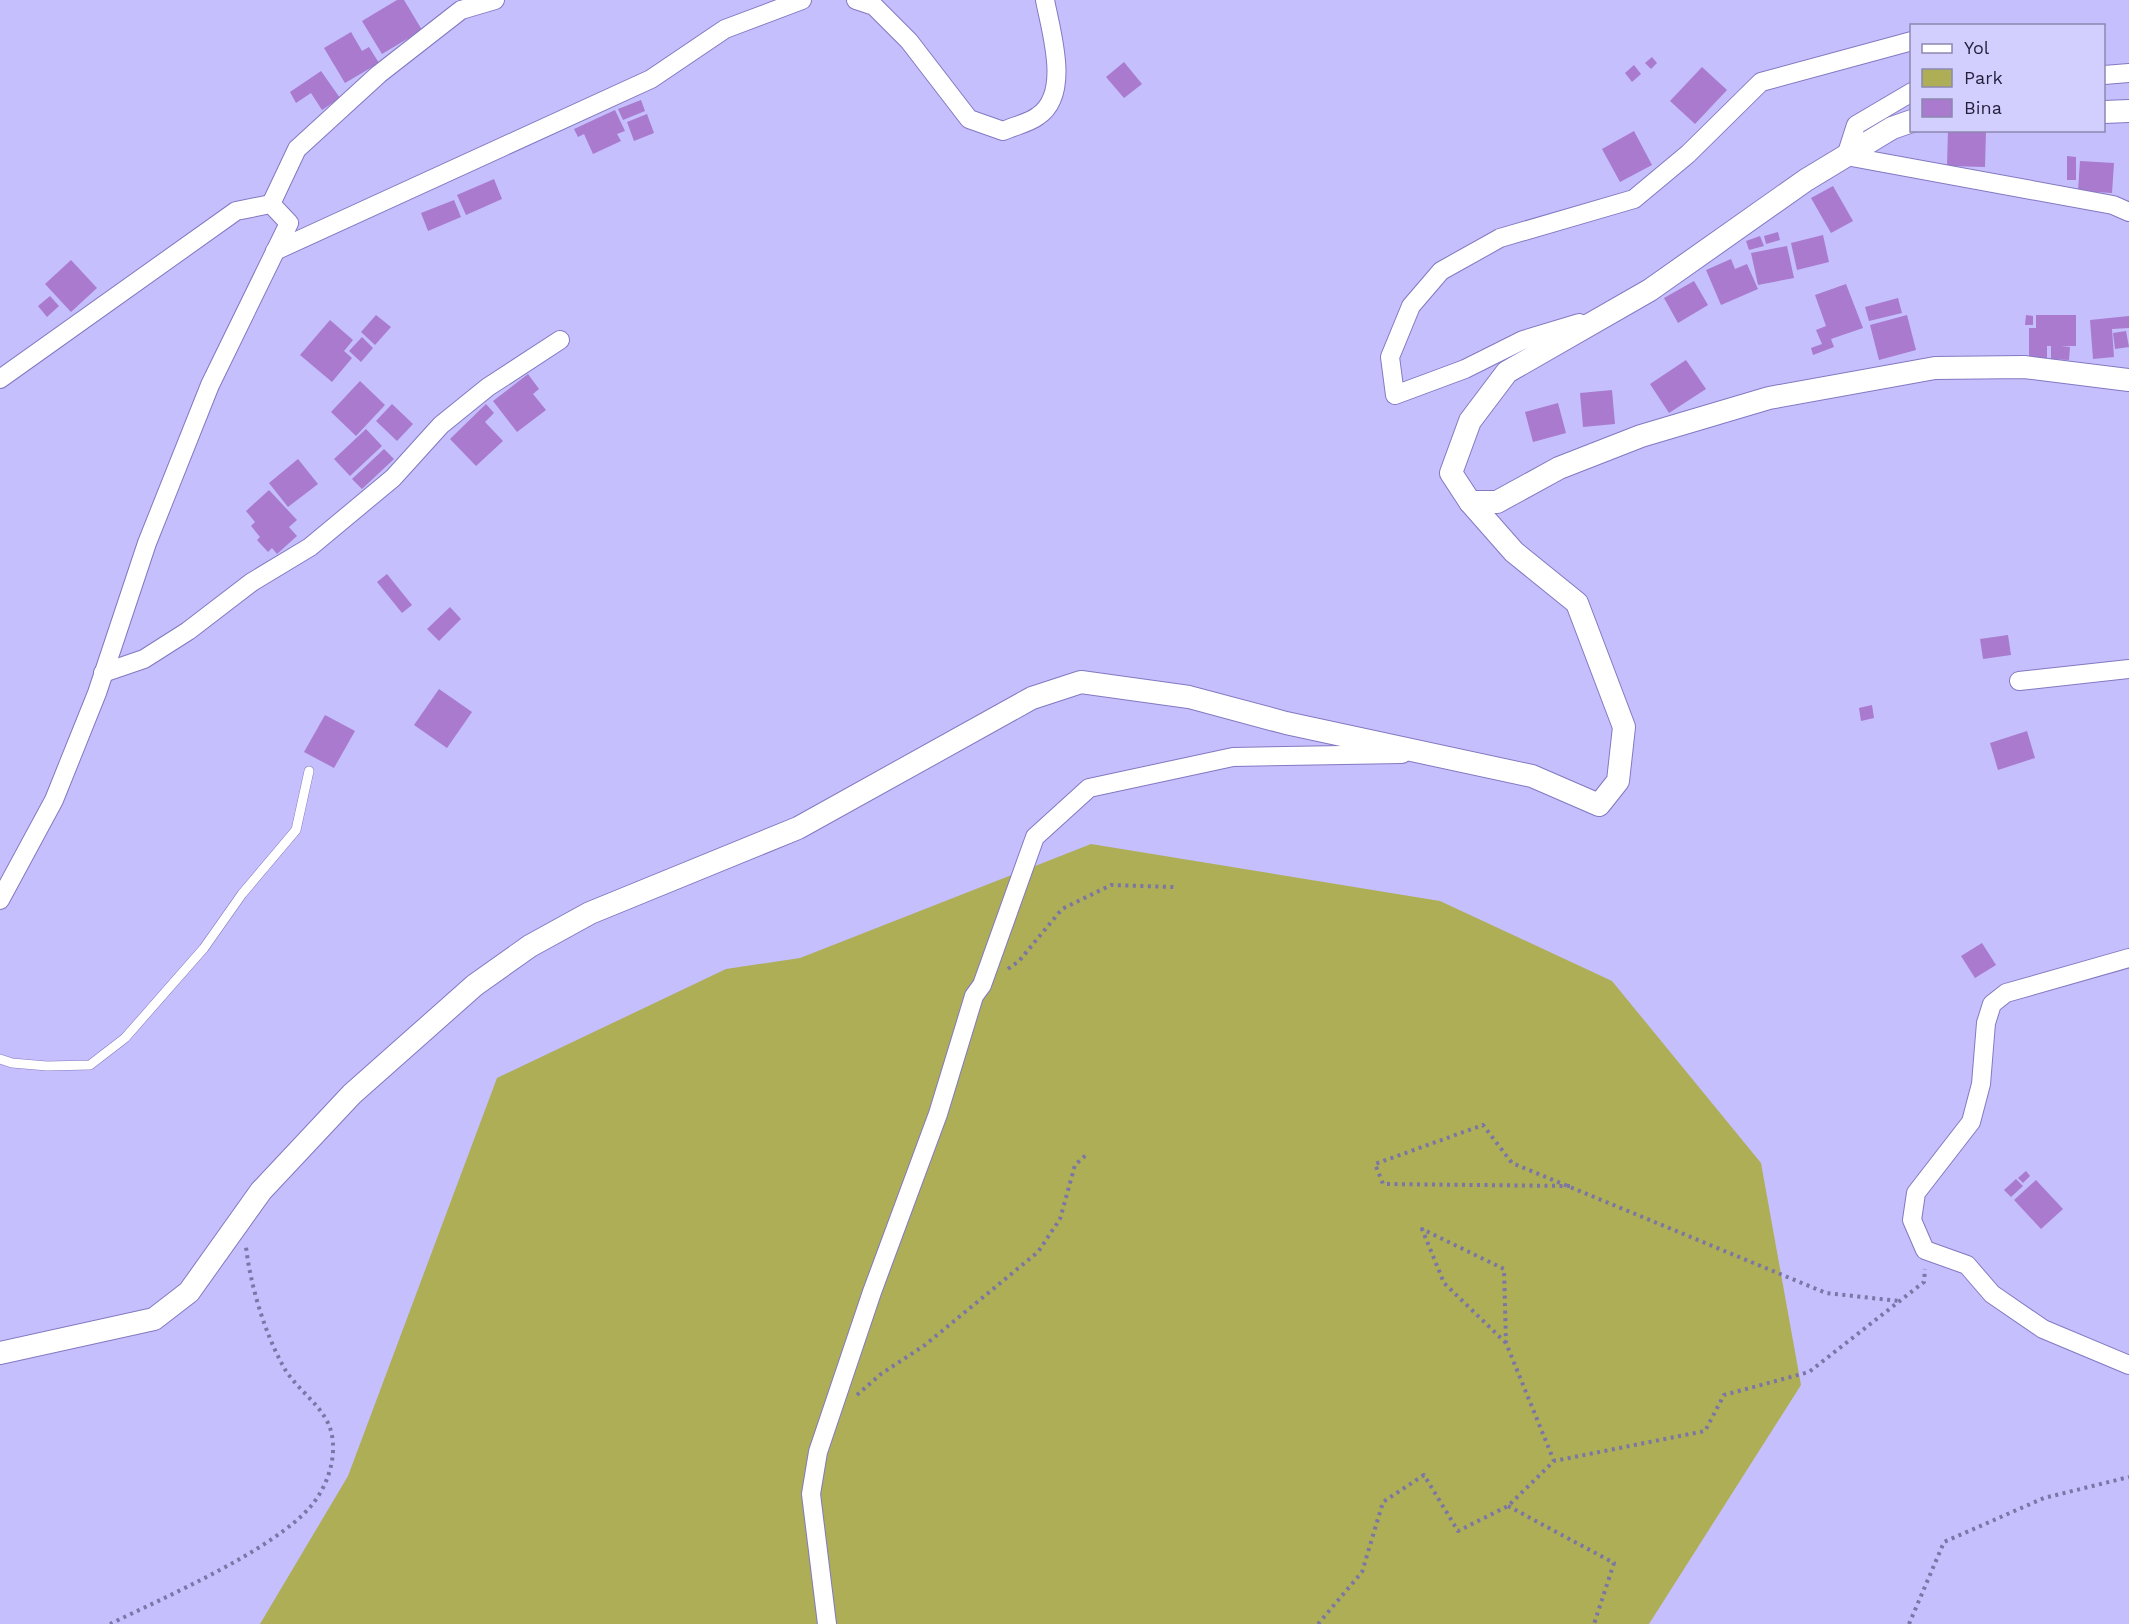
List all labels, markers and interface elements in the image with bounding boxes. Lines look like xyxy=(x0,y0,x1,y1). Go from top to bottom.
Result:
legend xyxy=(1910,24,2105,132)
text: Yol xyxy=(1964,37,1990,58)
text: Park xyxy=(1964,67,2003,88)
text: Bina xyxy=(1964,97,2002,118)

